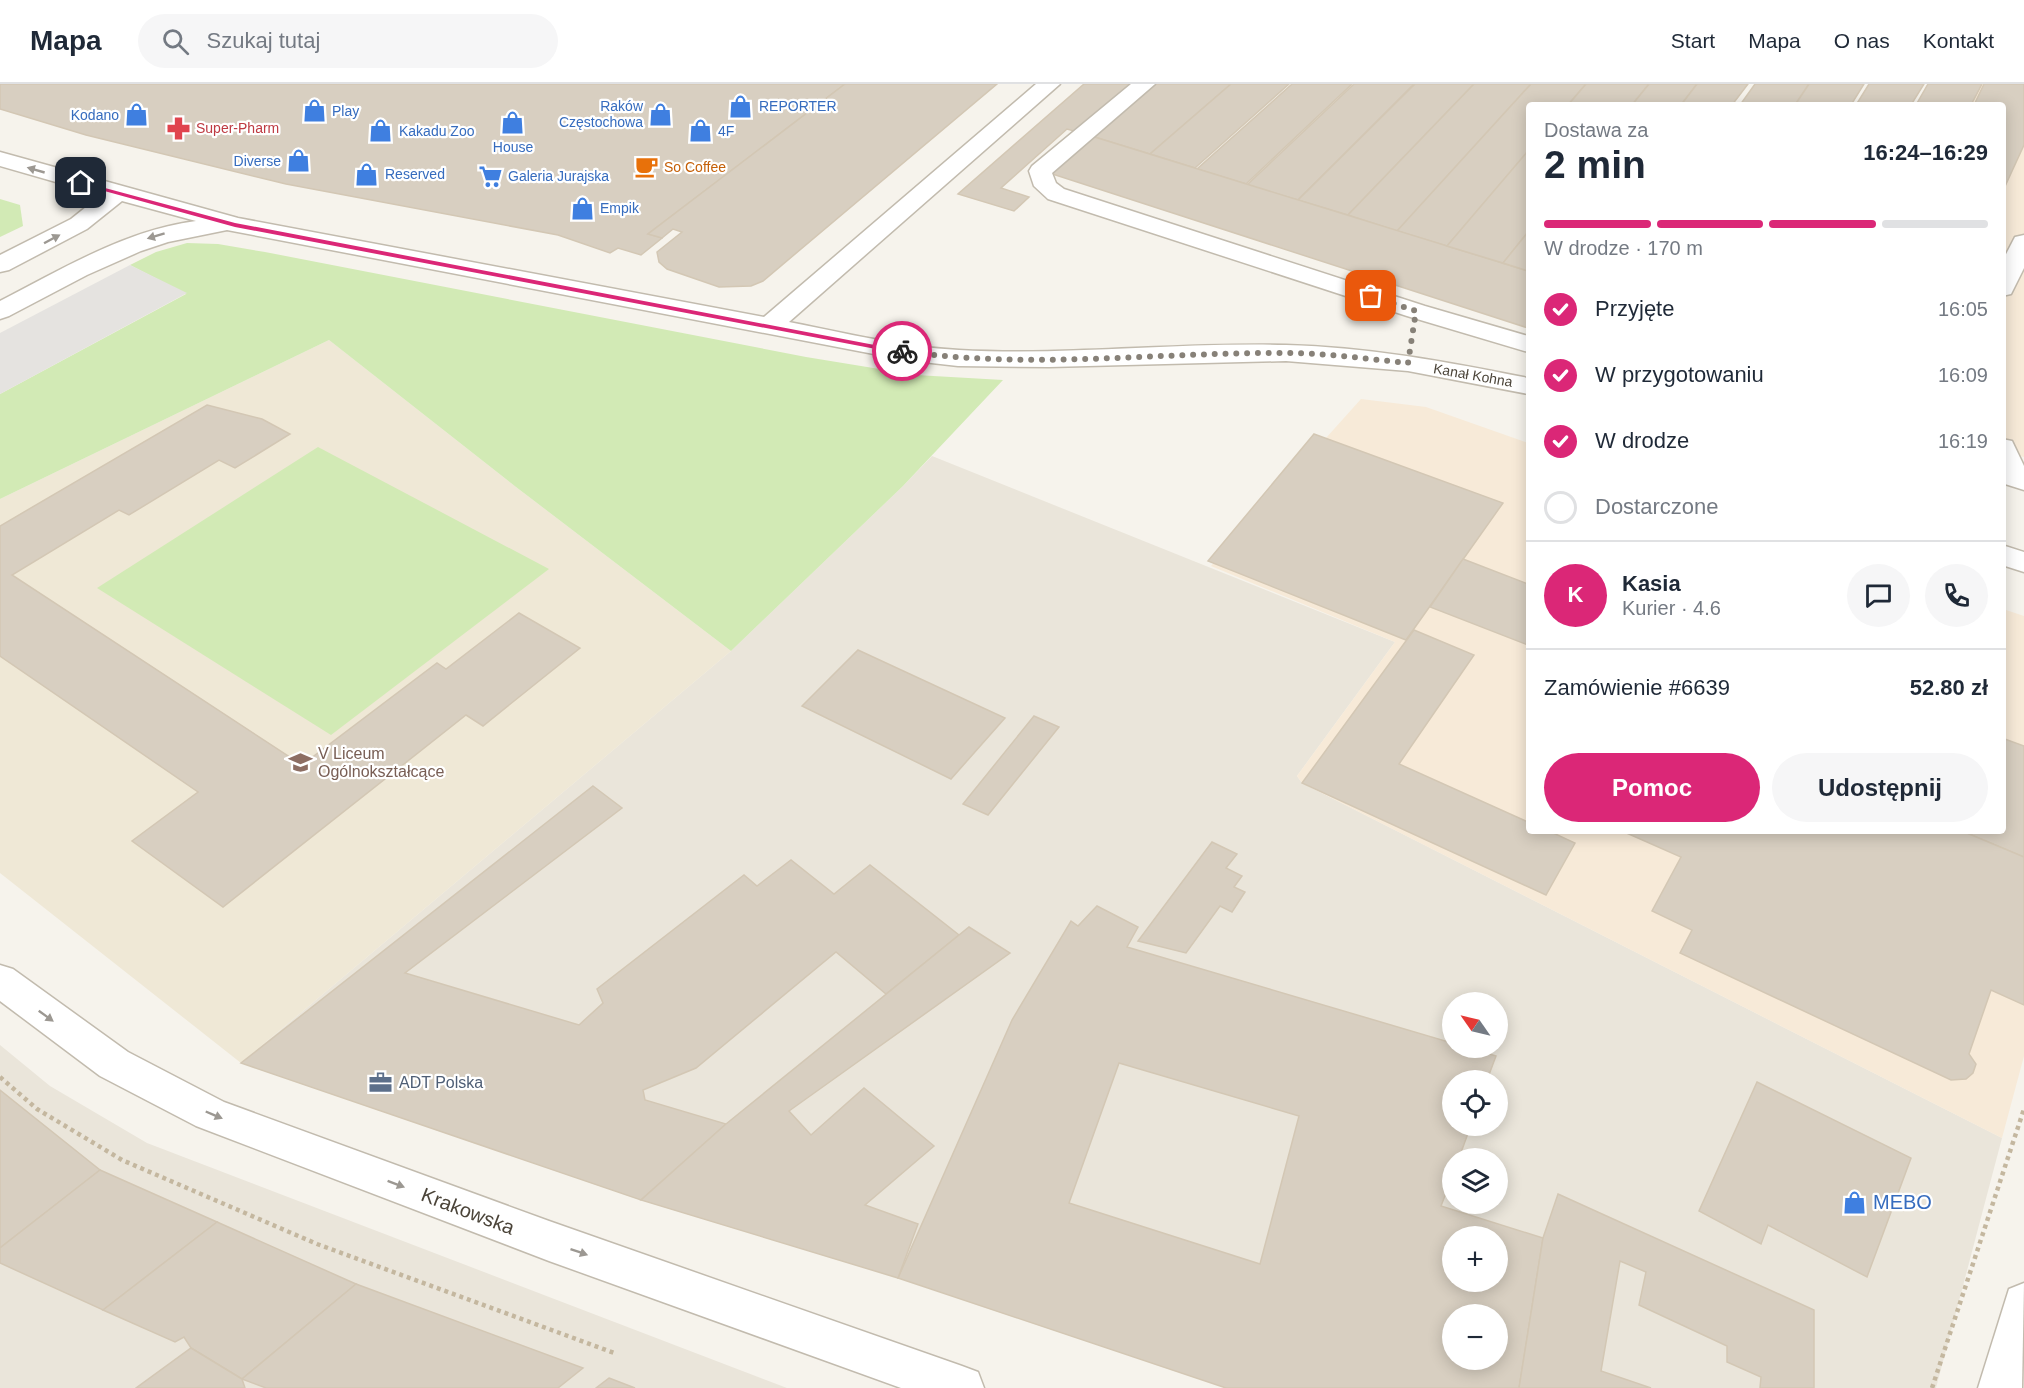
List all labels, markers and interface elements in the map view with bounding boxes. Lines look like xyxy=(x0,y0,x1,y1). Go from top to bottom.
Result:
search box xyxy=(138,14,558,68)
text: Mapa xyxy=(30,25,102,56)
icon: search xyxy=(159,25,192,58)
text: Szukaj tutaj xyxy=(207,28,320,53)
text: Start xyxy=(1671,29,1715,52)
text: Mapa xyxy=(1748,29,1801,52)
text: O nas xyxy=(1834,29,1890,52)
text: Kontakt xyxy=(1923,29,1994,52)
shop icon: REPORTER xyxy=(728,93,754,119)
shop icon: Play xyxy=(301,98,327,124)
place label: Raków Częstochowa xyxy=(559,98,644,130)
place label: REPORTER xyxy=(759,98,837,114)
shop icon: Raków Częstochowa xyxy=(648,101,674,127)
shop icon: Kodano xyxy=(124,102,150,128)
place label: Play xyxy=(332,103,359,119)
place label: Kodano xyxy=(71,107,119,123)
shop icon: House xyxy=(500,110,526,136)
pharmacy icon: Super-Pharm xyxy=(165,115,191,141)
shop icon: Kakadu Zoo xyxy=(368,118,394,144)
shop icon: 4F xyxy=(687,118,713,144)
text: Dostawa za xyxy=(1544,119,1649,141)
place label: Super-Pharm xyxy=(196,120,279,136)
place label: Kakadu Zoo xyxy=(399,123,475,139)
place label: 4F xyxy=(718,123,734,139)
place label: House xyxy=(493,139,533,155)
text: 16:24–16:29 xyxy=(1863,140,1988,165)
text: 2 min xyxy=(1544,143,1646,186)
shop icon: Diverse xyxy=(286,148,312,174)
place label: Diverse xyxy=(234,153,281,169)
cafe icon: So Coffee xyxy=(633,154,659,180)
pin xyxy=(55,157,106,208)
place label: So Coffee xyxy=(664,159,726,175)
shop icon: Reserved xyxy=(354,161,380,187)
supermarket icon: Galeria Jurajska xyxy=(477,163,503,189)
one-way arrow xyxy=(27,165,45,174)
icon: home xyxy=(64,166,97,199)
place label: Reserved xyxy=(385,166,445,182)
place label: Galeria Jurajska xyxy=(508,168,609,184)
shop icon: Empik xyxy=(569,195,595,221)
place label: Empik xyxy=(600,200,640,216)
one-way arrow xyxy=(147,232,165,241)
one-way arrow xyxy=(43,234,61,244)
text: W drodze · 170 m xyxy=(1544,237,1703,259)
pin xyxy=(1345,270,1396,321)
icon: bag xyxy=(1354,279,1387,312)
icon: check xyxy=(1544,293,1577,326)
text: Przyjęte xyxy=(1595,296,1674,321)
text: 16:05 xyxy=(1938,298,1988,320)
courier xyxy=(872,321,932,381)
icon: bike xyxy=(886,335,919,368)
icon: check xyxy=(1544,359,1577,392)
street label: Kanał Kohna xyxy=(1432,360,1514,390)
text: W przygotowaniu xyxy=(1595,362,1764,387)
text: 16:09 xyxy=(1938,364,1988,386)
icon: check xyxy=(1544,425,1577,458)
text: W drodze xyxy=(1595,428,1689,453)
text: 16:19 xyxy=(1938,430,1988,452)
text: Dostarczone xyxy=(1595,494,1719,519)
button: chat xyxy=(1847,564,1910,627)
button: phone xyxy=(1925,564,1988,627)
text: Kasia xyxy=(1622,571,1681,596)
text: K xyxy=(1568,582,1583,607)
text: Kurier · 4.6 xyxy=(1622,597,1721,619)
text: Zamówienie #6639 xyxy=(1544,675,1730,700)
text: 52.80 zł xyxy=(1910,675,1988,700)
place label: V Liceum Ogólnokształcące xyxy=(318,745,444,780)
school or university icon: V Liceum Ogólnokształcące xyxy=(287,749,313,775)
button: Pomoc xyxy=(1544,753,1760,822)
button: Udostępnij xyxy=(1772,753,1988,822)
north arrow xyxy=(1442,992,1508,1058)
map controls xyxy=(1442,992,1508,1370)
one-way arrow xyxy=(38,1010,54,1022)
office icon: ADT Polska xyxy=(368,1069,394,1095)
button: locate xyxy=(1442,1070,1508,1136)
place label: ADT Polska xyxy=(399,1074,483,1091)
one-way arrow xyxy=(205,1110,223,1120)
button: layers xyxy=(1442,1148,1508,1214)
one-way arrow xyxy=(387,1179,405,1189)
street label: Krakowska xyxy=(418,1183,518,1239)
shop icon: MEBO xyxy=(1842,1189,1868,1215)
place label: MEBO xyxy=(1873,1191,1932,1213)
button: + xyxy=(1442,1226,1508,1292)
one-way arrow xyxy=(570,1247,588,1257)
button: − xyxy=(1442,1304,1508,1370)

